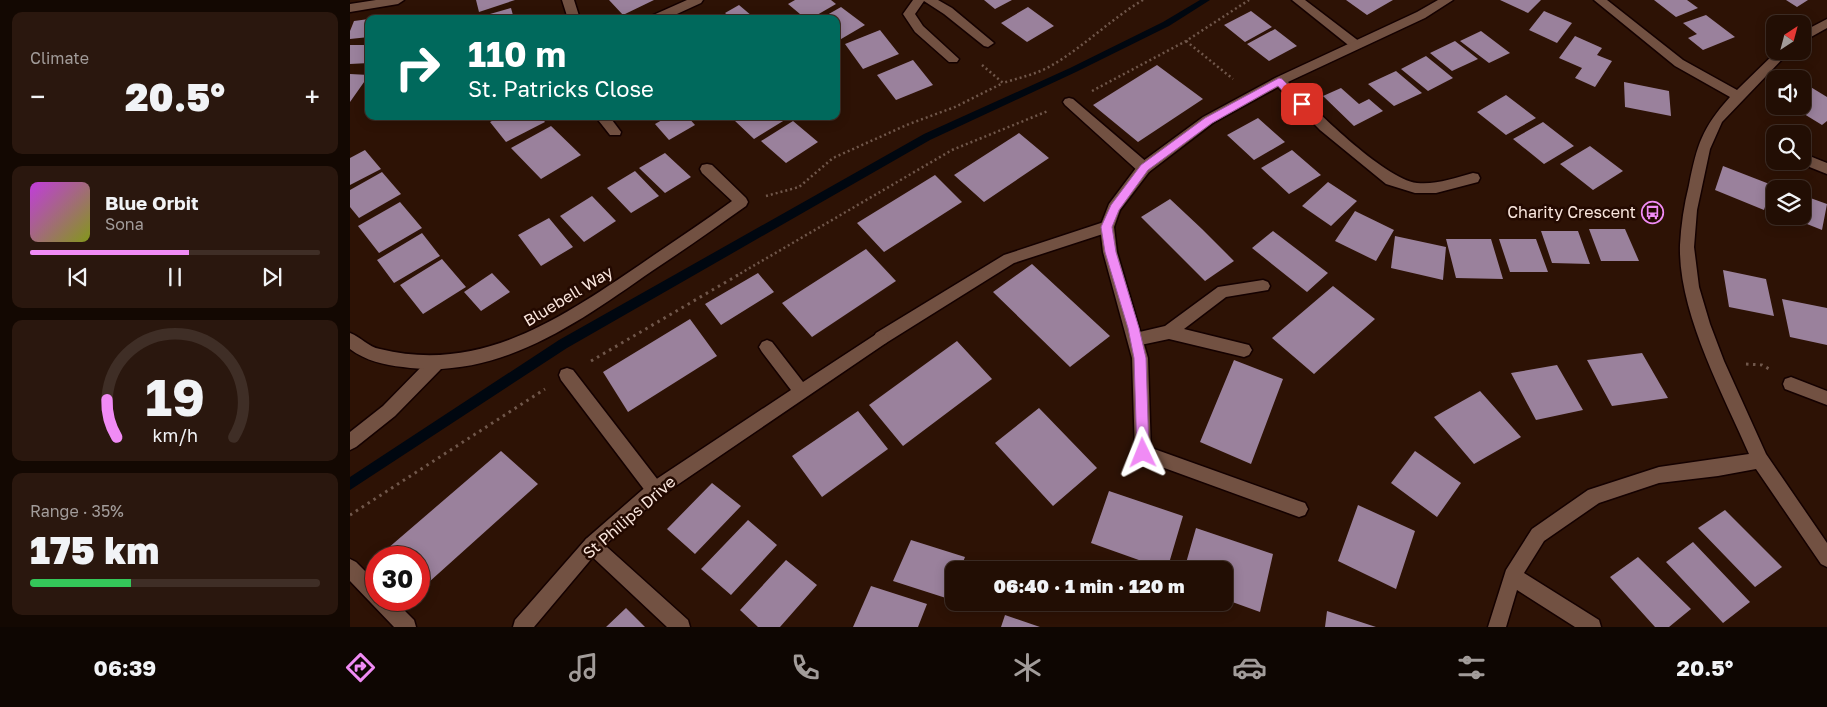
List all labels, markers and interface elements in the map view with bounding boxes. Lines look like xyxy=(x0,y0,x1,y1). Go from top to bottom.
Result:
north arrow xyxy=(1766,15,1811,60)
map controls xyxy=(1766,15,1811,225)
text: 110 m xyxy=(468,33,566,75)
icon: right xyxy=(385,35,450,100)
text: Climate xyxy=(30,48,89,68)
button: sound xyxy=(1766,70,1811,115)
text: 20.5° xyxy=(125,74,225,119)
text: St. Patricks Close xyxy=(468,75,654,102)
text: − xyxy=(30,80,45,113)
text: + xyxy=(305,80,320,113)
pin xyxy=(1281,83,1323,125)
icon: arrive xyxy=(1288,90,1316,118)
button: search xyxy=(1766,125,1811,170)
button: layers xyxy=(1766,180,1811,225)
text: Blue Orbit xyxy=(105,191,199,214)
bus stop icon: Charity Crescent xyxy=(1640,200,1664,224)
place label: Charity Crescent xyxy=(1507,202,1636,222)
text: Sona xyxy=(105,214,144,234)
street label: Bluebell Way xyxy=(520,262,616,330)
icon: previous xyxy=(64,263,92,291)
icon: pause xyxy=(161,263,189,291)
icon: next xyxy=(258,263,286,291)
text: 19 xyxy=(145,365,205,427)
text: km/h xyxy=(152,424,198,446)
position arrow xyxy=(1116,426,1168,478)
street label: St Philips Drive xyxy=(579,471,679,563)
text: Range · 35% xyxy=(30,501,124,521)
text: 175 km xyxy=(30,527,159,572)
speed limit sign: 30 xyxy=(365,546,430,611)
text: 06:40 · 1 min · 120 m xyxy=(993,574,1185,597)
icon: directions xyxy=(343,650,378,685)
icon: music xyxy=(566,650,601,685)
icon: phone xyxy=(788,650,823,685)
icon: climate xyxy=(1010,650,1045,685)
icon: car xyxy=(1232,650,1267,685)
icon: filters xyxy=(1454,650,1489,685)
text: 06:39 xyxy=(94,654,156,681)
text: 20.5° xyxy=(1677,654,1733,681)

